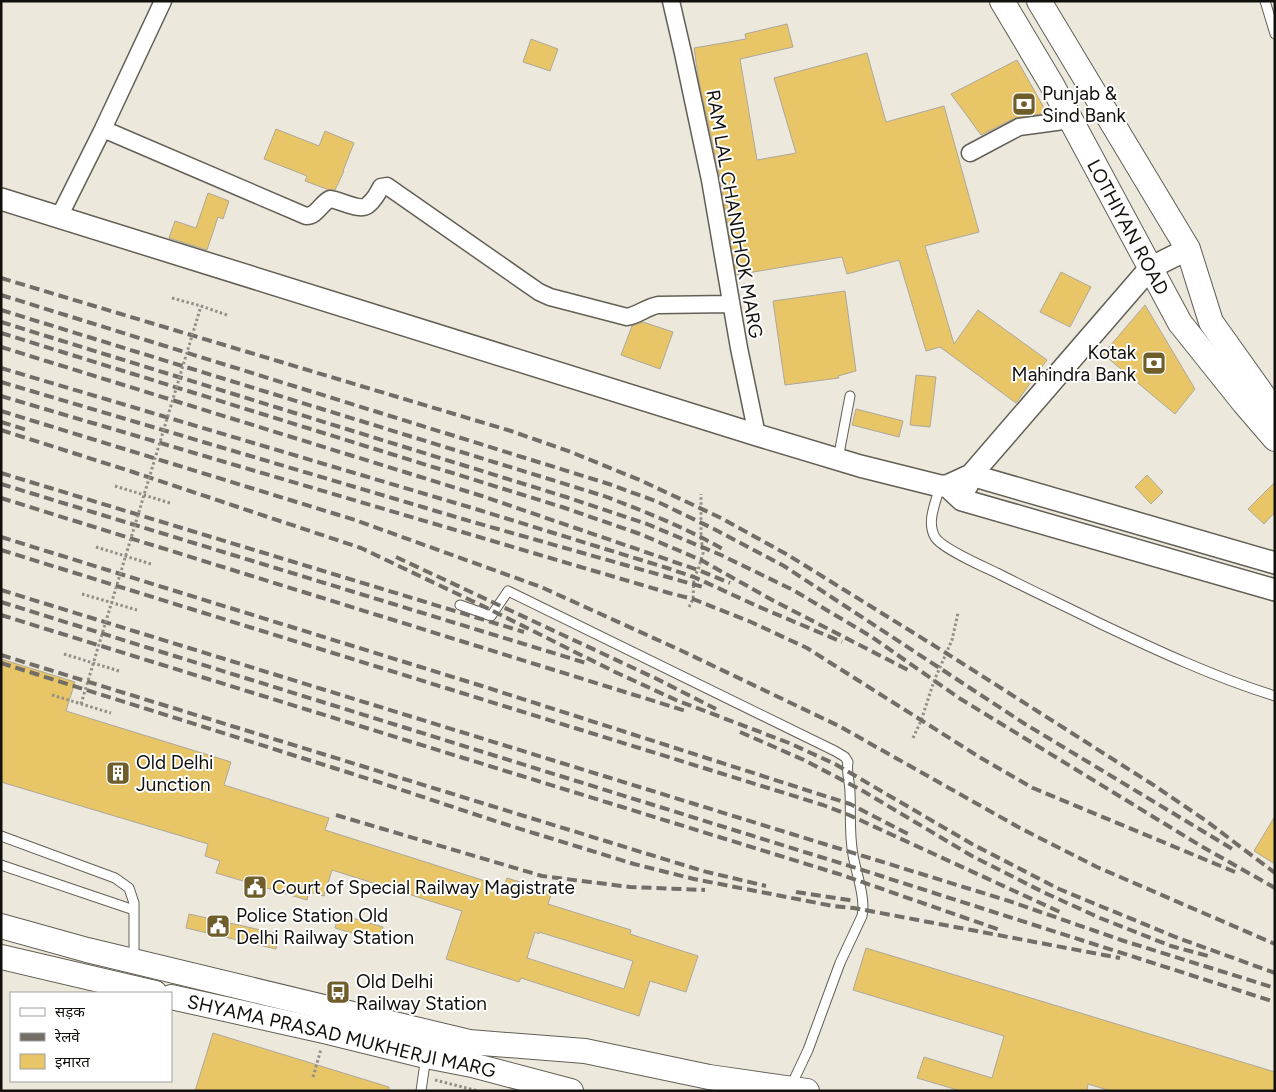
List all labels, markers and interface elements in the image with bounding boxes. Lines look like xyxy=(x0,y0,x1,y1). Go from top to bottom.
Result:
place label: Punjab & Sind Bank xyxy=(1042,82,1126,127)
street label: RAM LAL CHANDHOK MARG xyxy=(701,88,768,340)
bank icon: Punjab & Sind Bank xyxy=(1011,91,1037,117)
street label: LOTHIYAN ROAD xyxy=(1082,156,1174,299)
place label: Kotak Mahindra Bank xyxy=(1012,341,1137,386)
bank icon: Kotak Mahindra Bank xyxy=(1141,350,1167,376)
place label: Old Delhi Junction xyxy=(136,751,213,796)
building icon: Old Delhi Junction xyxy=(105,760,131,786)
public building icon: Court of Special Railway Magistrate xyxy=(242,874,268,900)
place label: Court of Special Railway Magistrate xyxy=(272,876,575,899)
place label: Police Station Old Delhi Railway Station xyxy=(236,904,414,949)
public building icon: Police Station Old Delhi Railway Station xyxy=(205,913,231,939)
place label: Old Delhi Railway Station xyxy=(356,970,487,1015)
bus stop icon: Old Delhi Railway Station xyxy=(325,979,351,1005)
street label: SHYAMA PRASAD MUKHERJI MARG xyxy=(185,990,498,1083)
legend xyxy=(10,992,172,1082)
text: सड़क xyxy=(55,1003,85,1021)
text: रेलवे xyxy=(54,1028,80,1046)
text: इमारत xyxy=(55,1053,90,1071)

